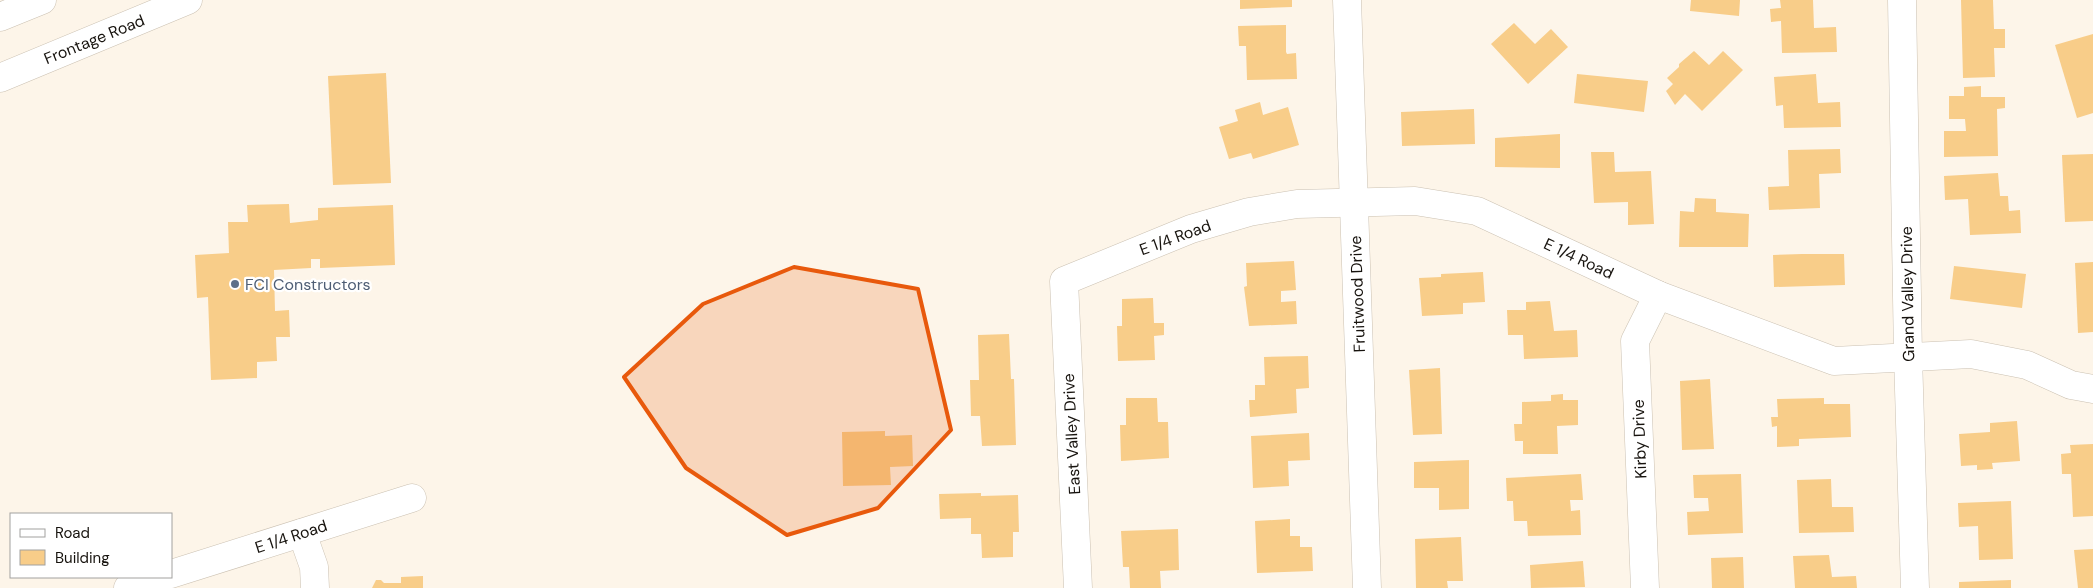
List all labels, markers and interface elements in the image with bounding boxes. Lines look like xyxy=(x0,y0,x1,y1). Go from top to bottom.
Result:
street label: Frontage Road xyxy=(41,10,148,69)
street label: E 1/4 Road xyxy=(1136,215,1214,260)
street label: Grand Valley Drive xyxy=(1896,226,1919,362)
street label: E 1/4 Road xyxy=(1541,233,1617,284)
street label: Fruitwood Drive xyxy=(1345,235,1370,353)
place label: FCI Constructors xyxy=(245,274,371,295)
marker: FCI Constructors xyxy=(229,278,241,290)
street label: East Valley Drive xyxy=(1058,373,1085,495)
street label: Kirby Drive xyxy=(1628,399,1651,479)
legend xyxy=(10,513,172,578)
street label: E 1/4 Road xyxy=(252,515,330,558)
text: Road xyxy=(55,523,90,543)
text: Building xyxy=(55,548,110,568)

